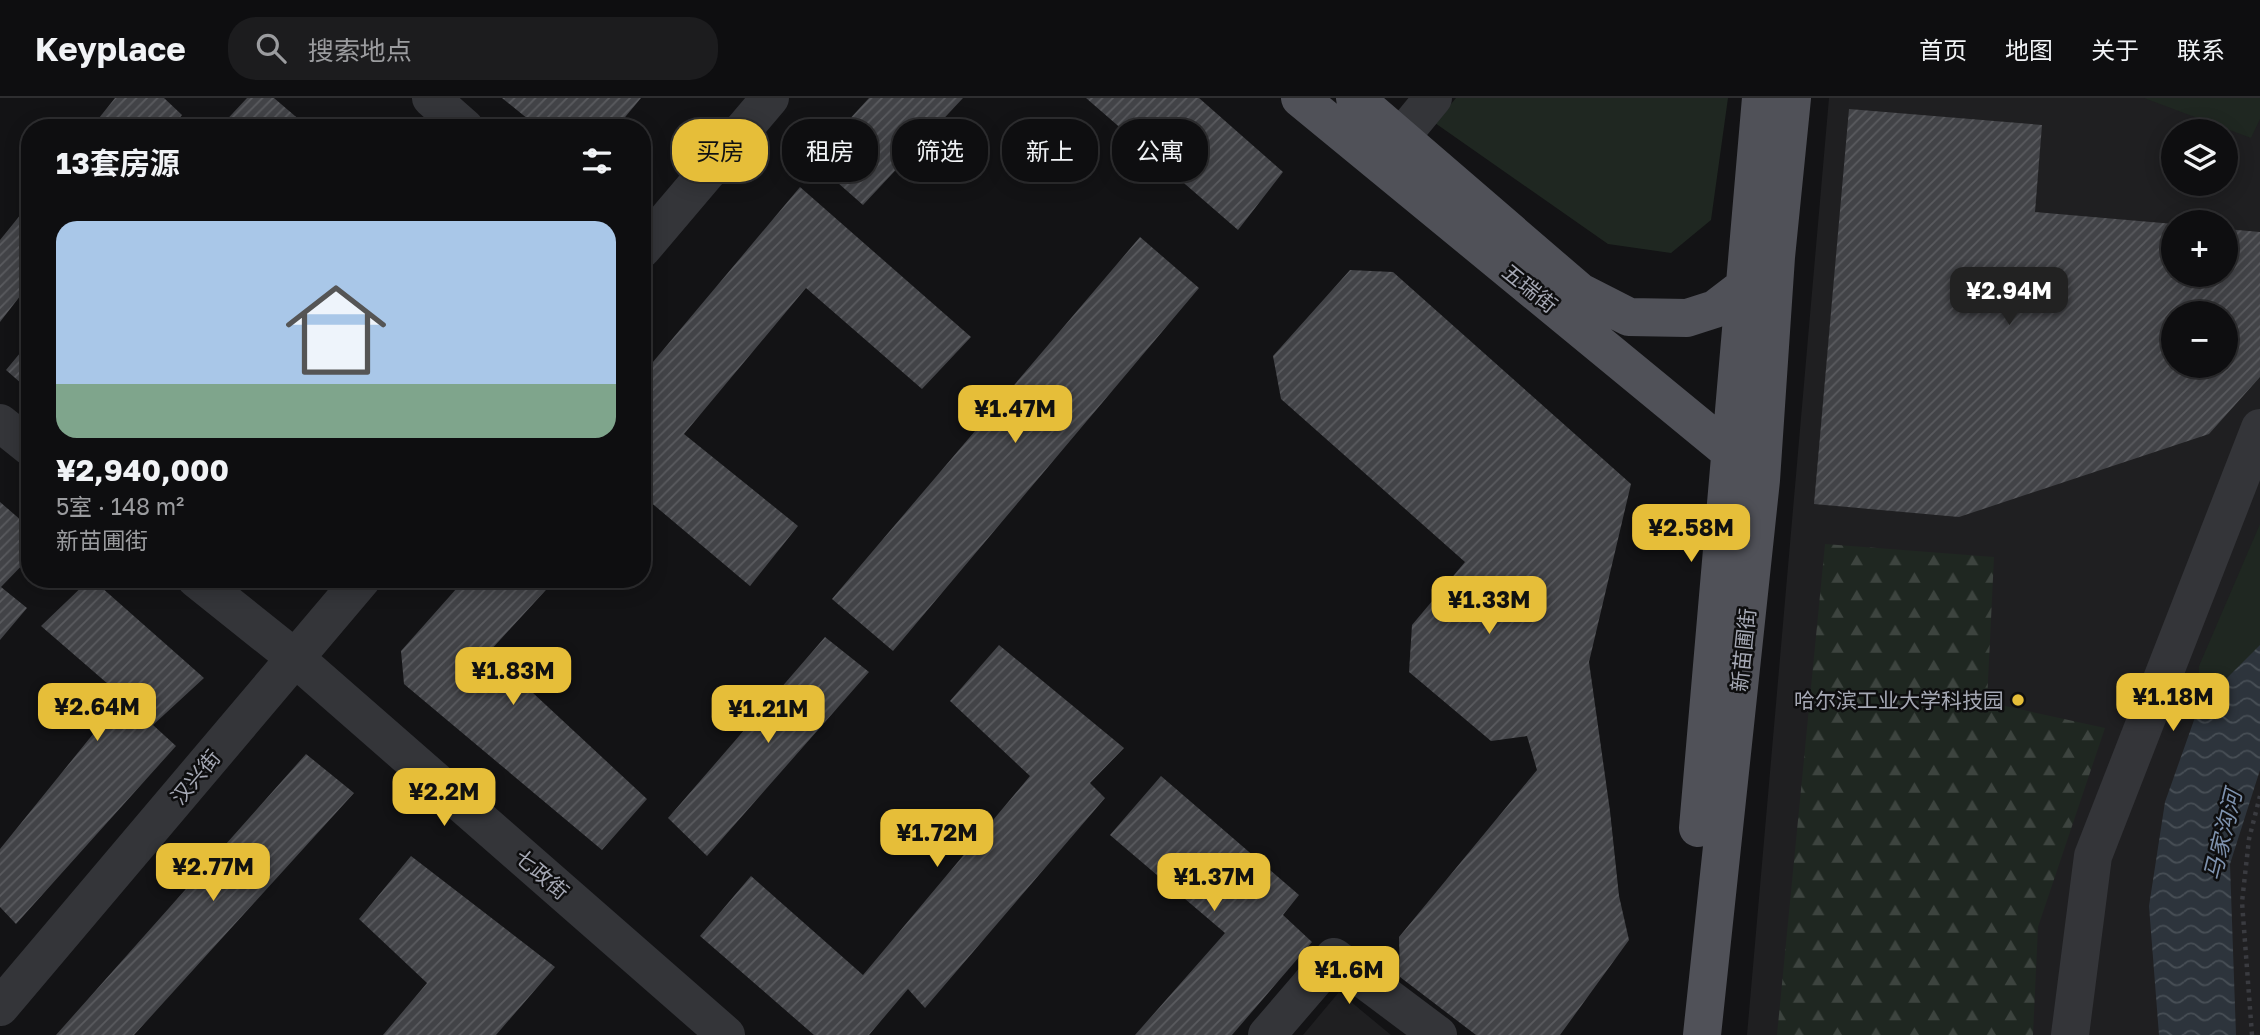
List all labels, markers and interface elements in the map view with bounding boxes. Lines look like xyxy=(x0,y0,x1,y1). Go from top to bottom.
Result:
search box xyxy=(228,17,718,80)
text: Keyplace xyxy=(35,29,186,68)
icon: search xyxy=(252,29,290,67)
text: 搜索地点 xyxy=(308,35,412,66)
text: 首页 xyxy=(1919,35,1967,64)
text: 地图 xyxy=(2005,35,2053,64)
text: 关于 xyxy=(2091,35,2139,64)
text: 联系 xyxy=(2177,35,2225,64)
chip: 买房 xyxy=(672,119,768,182)
chip: 租房 xyxy=(782,119,878,182)
chip: 筛选 xyxy=(892,119,988,182)
chip: 新上 xyxy=(1002,119,1098,182)
chip: 公寓 xyxy=(1112,119,1208,182)
map controls xyxy=(2161,119,2238,378)
button: layers xyxy=(2161,119,2238,196)
icon: filters xyxy=(578,142,616,180)
text: 13套房源 xyxy=(56,145,180,181)
button: + xyxy=(2161,210,2238,287)
street label: 五瑞街 xyxy=(1497,258,1563,318)
icon: home xyxy=(273,267,399,393)
pin: ¥2.94M xyxy=(1952,268,2066,327)
text: ¥2.94M xyxy=(1966,276,2052,304)
button: − xyxy=(2161,301,2238,378)
pin: ¥1.47M xyxy=(958,386,1072,445)
text: ¥1.47M xyxy=(974,394,1056,422)
text: ¥2,940,000 xyxy=(56,452,229,488)
text: 5室 · 148 m² xyxy=(56,492,184,520)
pin: ¥2.58M xyxy=(1634,504,1748,564)
text: ¥2.58M xyxy=(1648,513,1734,541)
text: 新苗圃街 xyxy=(56,526,148,554)
pin: ¥1.33M xyxy=(1432,576,1546,636)
text: ¥1.33M xyxy=(1448,585,1530,613)
street label: 新苗圃街 xyxy=(1726,607,1760,693)
pin: ¥1.83M xyxy=(456,648,570,707)
text: ¥1.83M xyxy=(471,656,555,684)
pin: ¥1.18M xyxy=(2116,674,2230,733)
text: ¥1.18M xyxy=(2132,682,2214,710)
pin: ¥2.64M xyxy=(40,684,154,743)
pin: ¥1.21M xyxy=(711,686,825,745)
place label: 哈尔滨工业大学科技园 xyxy=(1794,687,2004,713)
text: ¥2.64M xyxy=(54,692,140,720)
marker: 哈尔滨工业大学科技园 xyxy=(2010,692,2026,708)
text: ¥1.21M xyxy=(728,694,808,722)
street label: 汉兴街 xyxy=(165,745,225,809)
pin: ¥2.2M xyxy=(395,768,493,828)
text: ¥2.2M xyxy=(408,777,480,805)
water label: 马家沟河 xyxy=(2197,783,2248,883)
pin: ¥1.72M xyxy=(880,810,994,869)
text: ¥1.72M xyxy=(896,818,978,846)
pin: ¥2.77M xyxy=(156,844,270,903)
street label: 七政街 xyxy=(510,844,574,904)
text: ¥2.77M xyxy=(172,852,254,880)
pin: ¥1.37M xyxy=(1157,854,1271,913)
text: ¥1.37M xyxy=(1173,862,1255,890)
pin: ¥1.6M xyxy=(1300,946,1398,1006)
text: ¥1.6M xyxy=(1314,955,1384,983)

